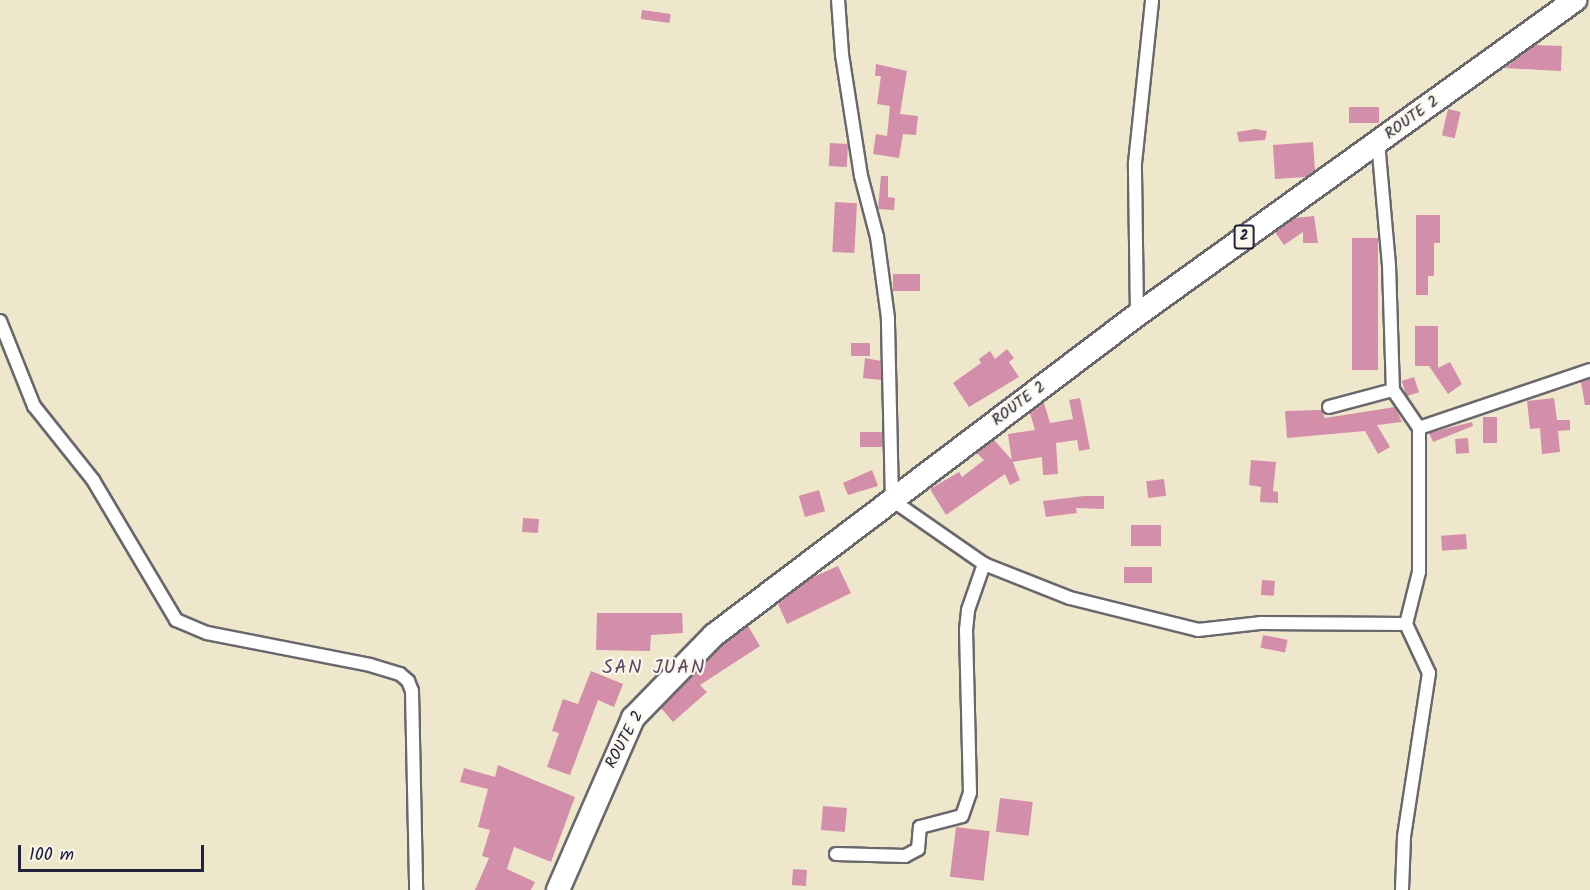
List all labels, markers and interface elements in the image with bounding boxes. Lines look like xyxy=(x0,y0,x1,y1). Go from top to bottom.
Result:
street label: ROUTE 2 xyxy=(1381,92,1443,144)
road number: 2 xyxy=(1234,225,1254,249)
street label: ROUTE 2 xyxy=(988,378,1050,430)
district label: SAN JUAN xyxy=(602,656,706,680)
street label: ROUTE 2 xyxy=(602,708,648,772)
scale bar xyxy=(21,833,207,871)
text: 100 m xyxy=(29,841,74,870)

